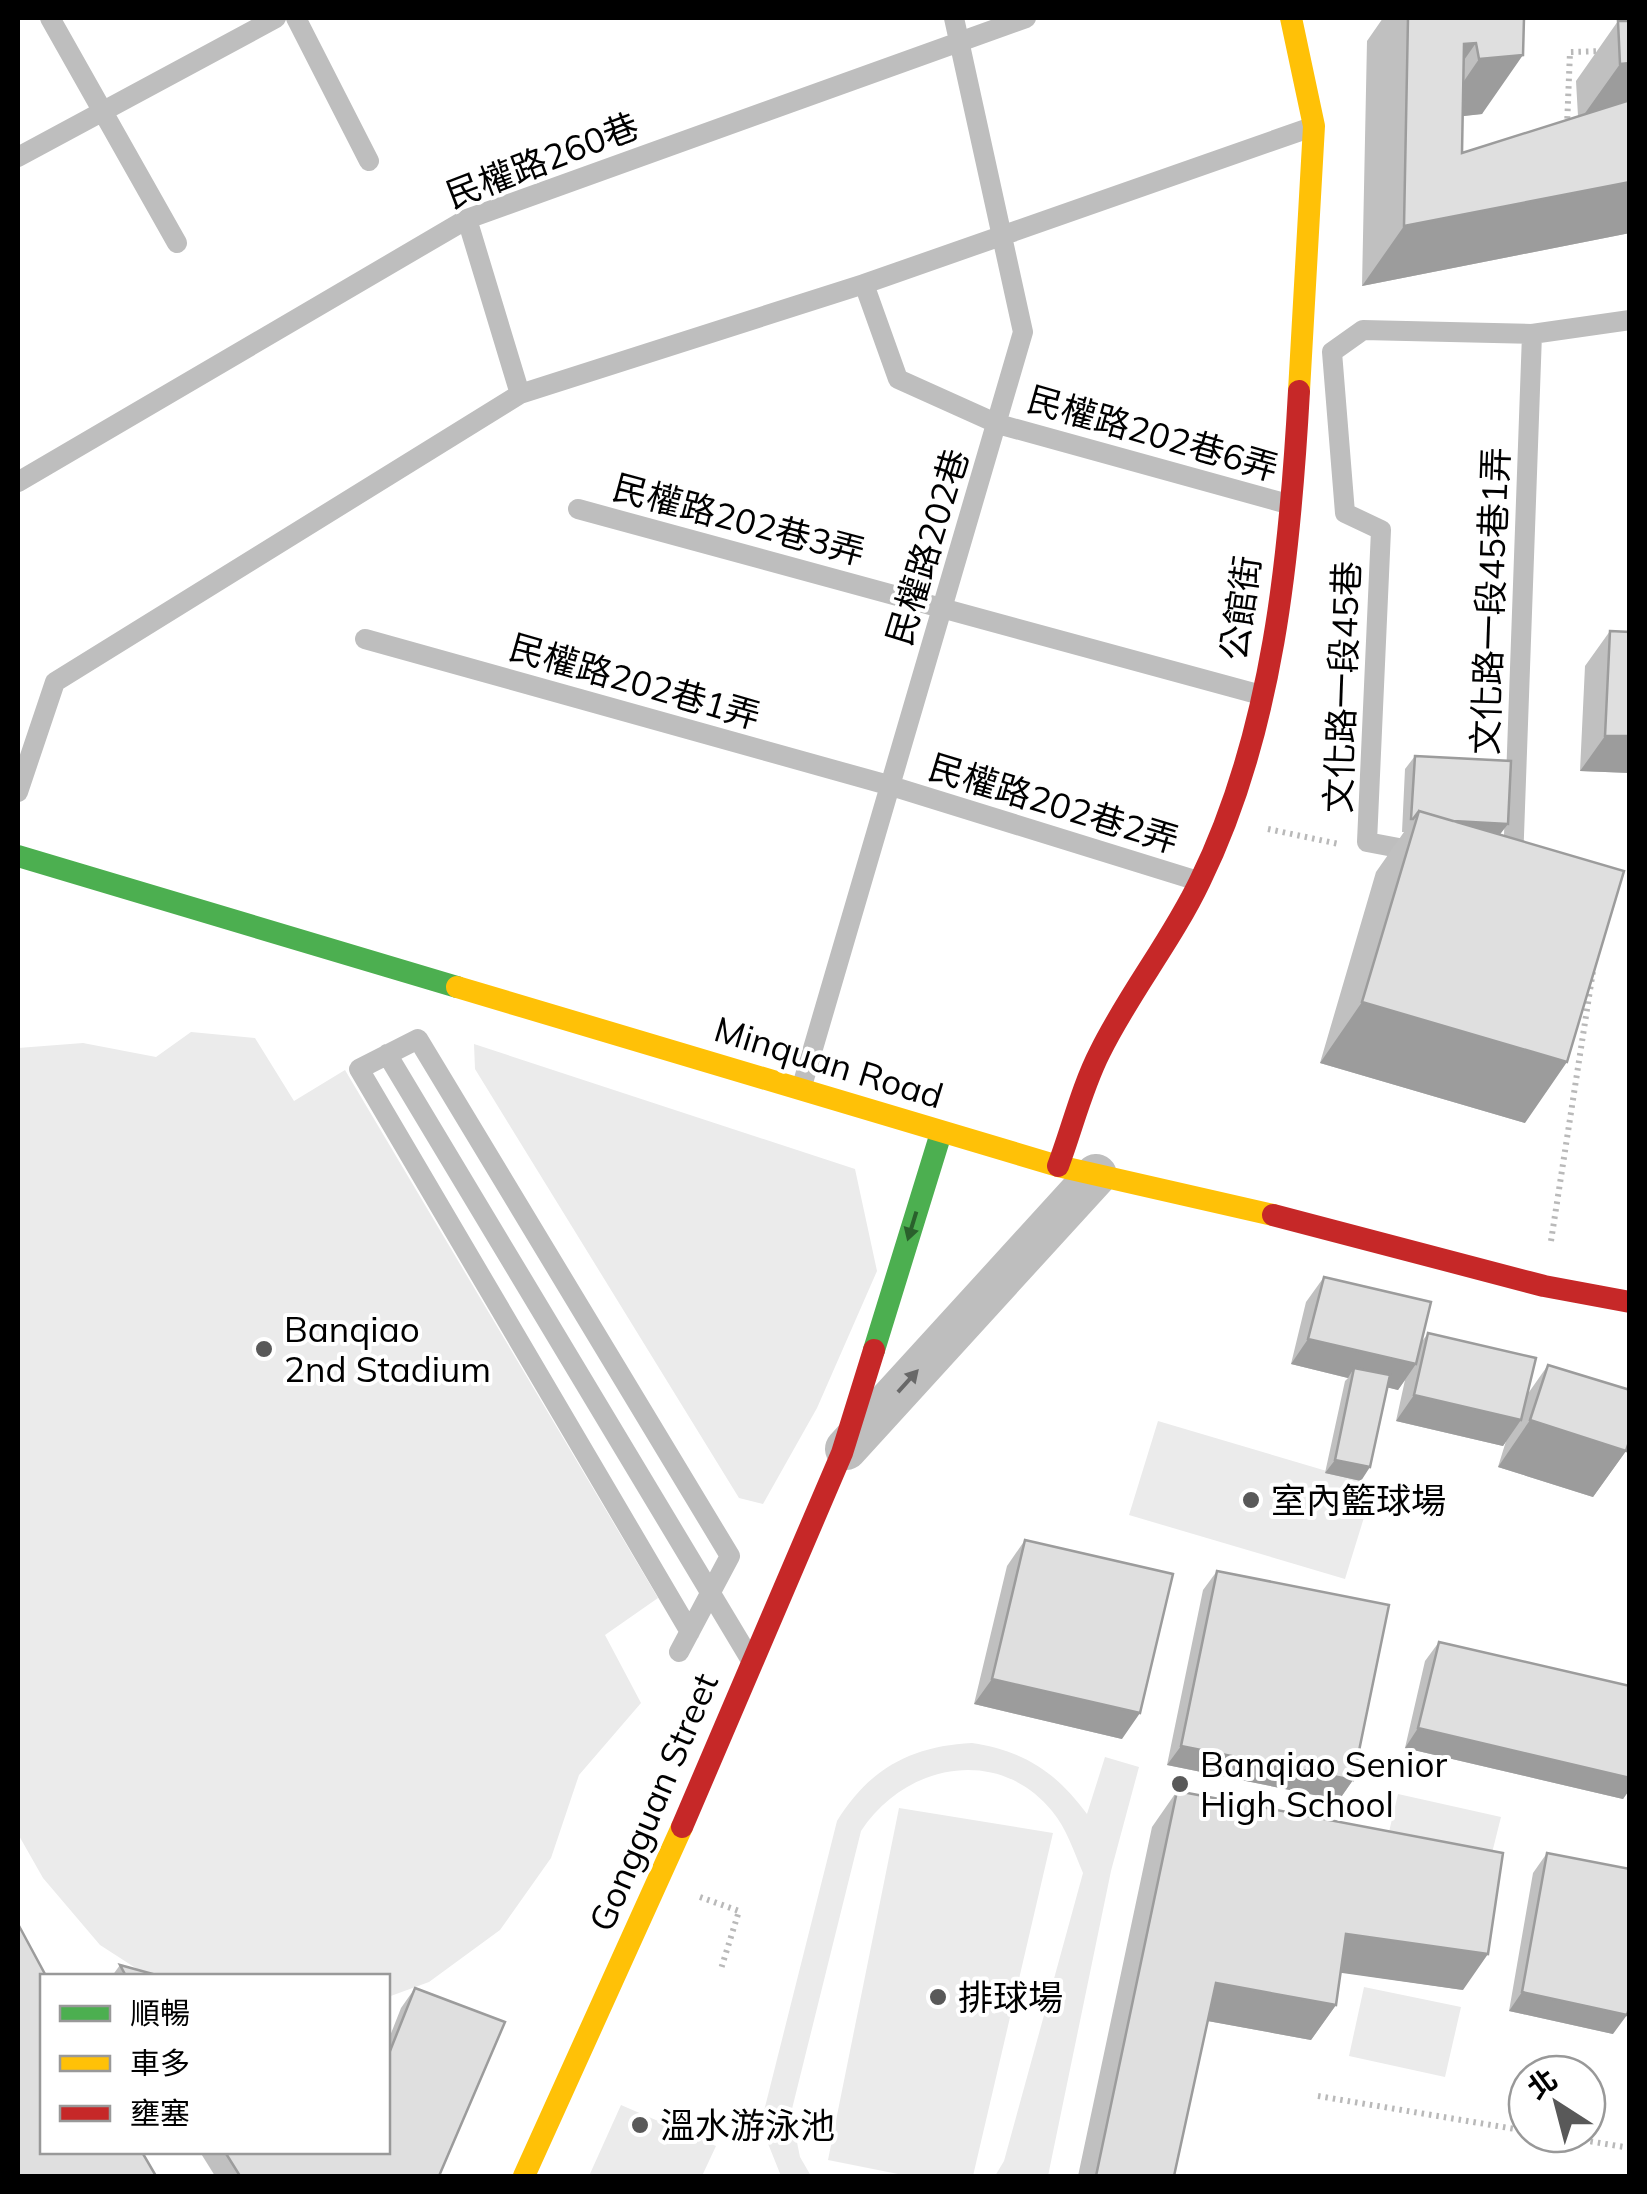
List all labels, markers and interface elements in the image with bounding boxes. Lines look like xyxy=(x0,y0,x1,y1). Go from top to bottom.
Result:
street label: 民權路260巷 xyxy=(439,103,645,217)
street label: 民權路202巷6弄 xyxy=(1022,376,1284,490)
street label: 民權路202巷 xyxy=(876,443,978,651)
street label: 文化路一段45巷1弄 xyxy=(1463,446,1517,756)
street label: 民權路202巷3弄 xyxy=(608,464,870,574)
street label: 公館街 xyxy=(1211,553,1269,663)
street label: 文化路一段45巷 xyxy=(1316,560,1368,814)
street label: 民權路202巷1弄 xyxy=(504,624,766,738)
street label: 民權路202巷2弄 xyxy=(924,744,1184,862)
street label: Minquan Road xyxy=(709,1006,949,1118)
one-way arrow xyxy=(904,1211,919,1242)
place label: Banqiao 2nd Stadium xyxy=(284,1307,491,1391)
marker: Banqiao 2nd Stadium xyxy=(253,1338,275,1360)
one-way arrow xyxy=(896,1369,919,1393)
place label: 室內籃球場 xyxy=(1271,1478,1446,1522)
marker: 室內籃球場 xyxy=(1240,1489,1262,1511)
street label: Gongguan Street xyxy=(579,1666,727,1938)
place label: Banqiao Senior High School xyxy=(1200,1742,1447,1826)
marker: Banqiao Senior High School xyxy=(1169,1773,1191,1795)
legend xyxy=(40,1974,390,2154)
place label: 排球場 xyxy=(958,1975,1063,2019)
marker: 排球場 xyxy=(927,1986,949,2008)
text: 順暢 xyxy=(130,1994,190,2032)
text: 車多 xyxy=(130,2044,190,2082)
north arrow xyxy=(1507,2054,1607,2154)
text: 北 xyxy=(1520,2061,1564,2106)
text: 壅塞 xyxy=(130,2094,190,2132)
place label: 溫水游泳池 xyxy=(660,2103,835,2147)
marker: 溫水游泳池 xyxy=(629,2114,651,2136)

